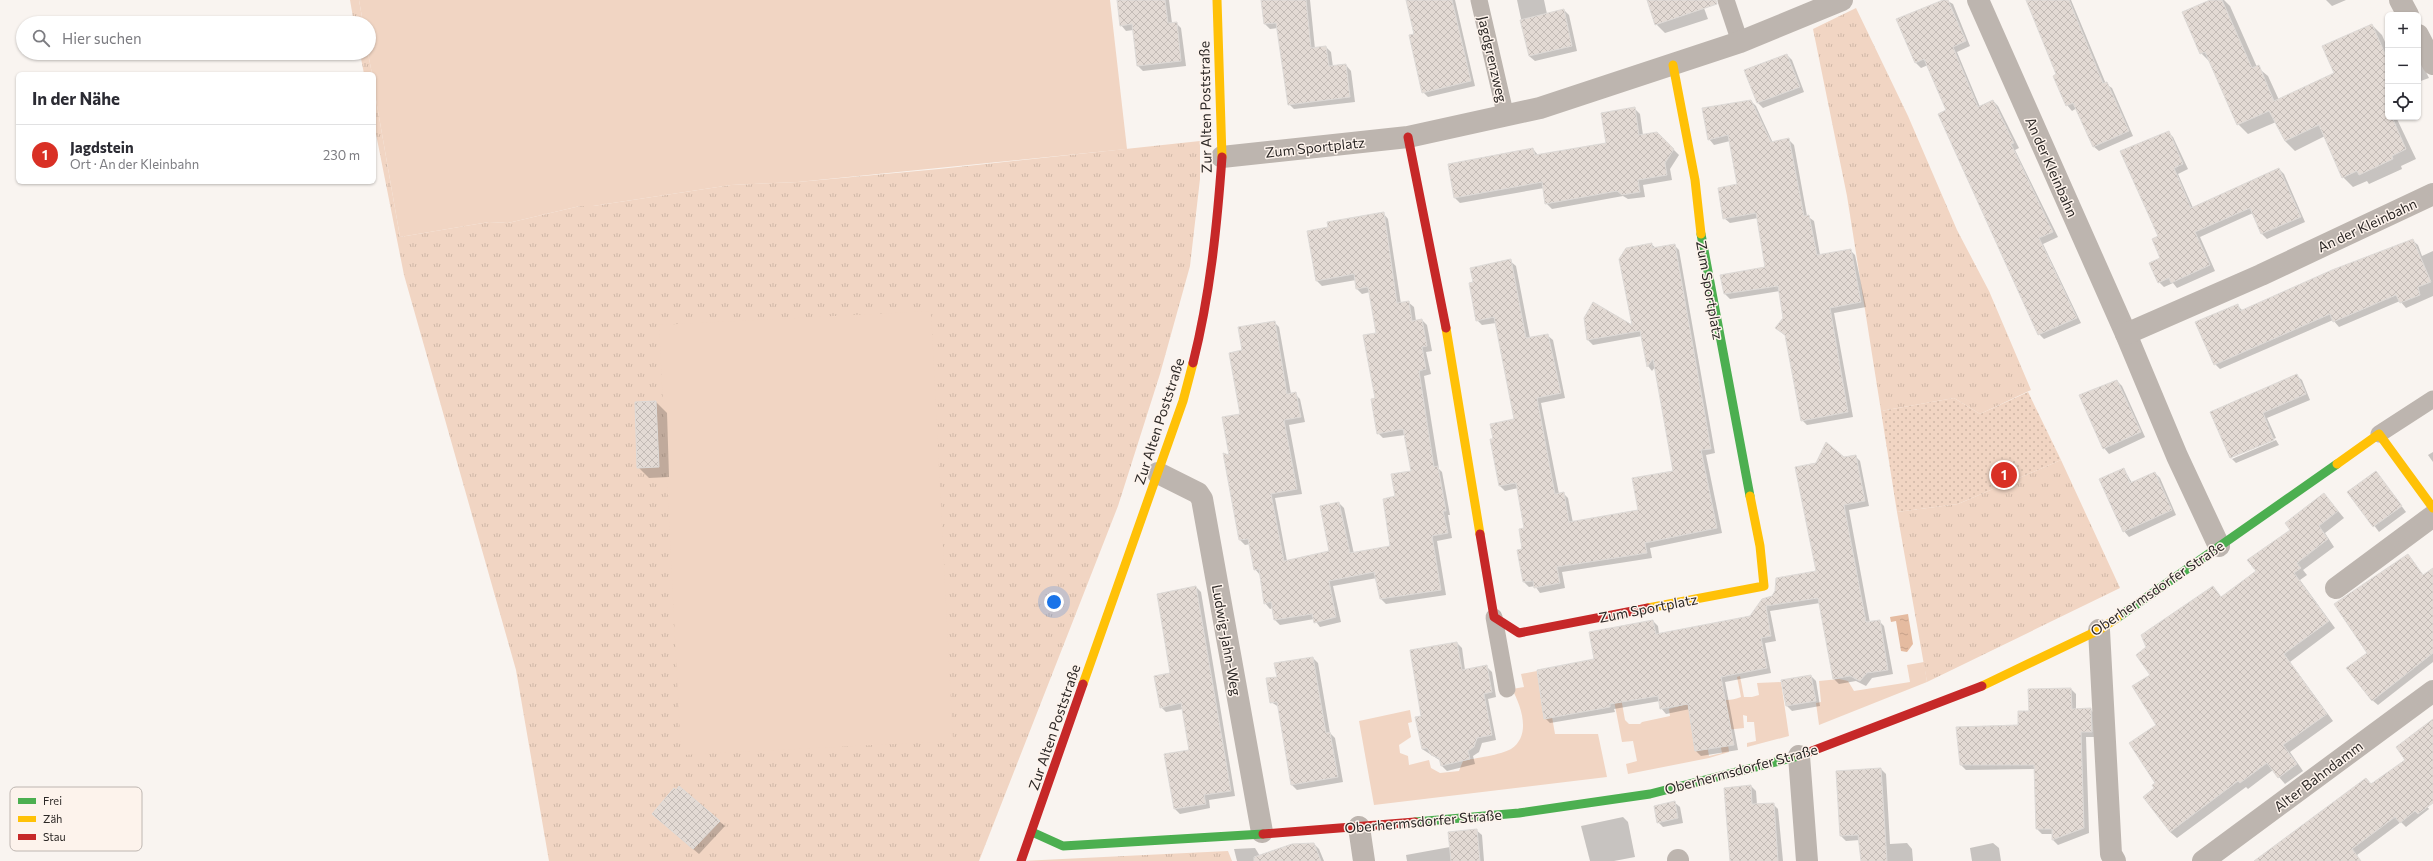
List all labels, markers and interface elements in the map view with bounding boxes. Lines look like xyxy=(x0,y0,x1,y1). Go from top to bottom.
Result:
map controls xyxy=(2385,12,2421,120)
button: + xyxy=(2385,12,2421,48)
street label: Jagdgrenzweg xyxy=(1475,14,1511,104)
search box xyxy=(16,16,376,60)
icon: search xyxy=(30,27,52,49)
text: Hier suchen xyxy=(62,29,142,47)
street label: Zur Alten Poststraße xyxy=(1195,41,1215,173)
button: − xyxy=(2385,48,2421,84)
button: locate xyxy=(2385,84,2421,120)
text: In der Nähe xyxy=(32,88,120,109)
street label: An der Kleinbahn xyxy=(2022,114,2082,220)
street label: Zum Sportplatz xyxy=(1264,133,1366,161)
text: Jagdstein xyxy=(70,138,134,156)
text: 1 xyxy=(42,147,48,163)
text: 230 m xyxy=(323,147,360,163)
text: Ort · An der Kleinbahn xyxy=(70,156,199,172)
street label: An der Kleinbahn xyxy=(2315,195,2419,255)
street label: Zum Sportplatz xyxy=(1693,239,1727,341)
street label: Zur Alten Poststraße xyxy=(1131,356,1187,486)
pin: 1 xyxy=(1991,460,2017,490)
street label: Oberhermsdorfer Straße xyxy=(2087,537,2227,639)
street label: Ludwig-Jahn-Weg xyxy=(1209,583,1245,697)
street label: Zum Sportplatz xyxy=(1597,590,1699,626)
your location xyxy=(1044,592,1064,612)
street label: Zur Alten Poststraße xyxy=(1024,662,1084,792)
street label: Alter Bahndamm xyxy=(2270,737,2366,815)
street label: Oberhermsdorfer Straße xyxy=(1663,740,1819,798)
legend xyxy=(10,787,142,851)
text: Frei xyxy=(43,794,62,807)
street label: Oberhermsdorfer Straße xyxy=(1344,806,1502,836)
text: Zäh xyxy=(43,812,62,825)
text: Stau xyxy=(43,830,66,843)

